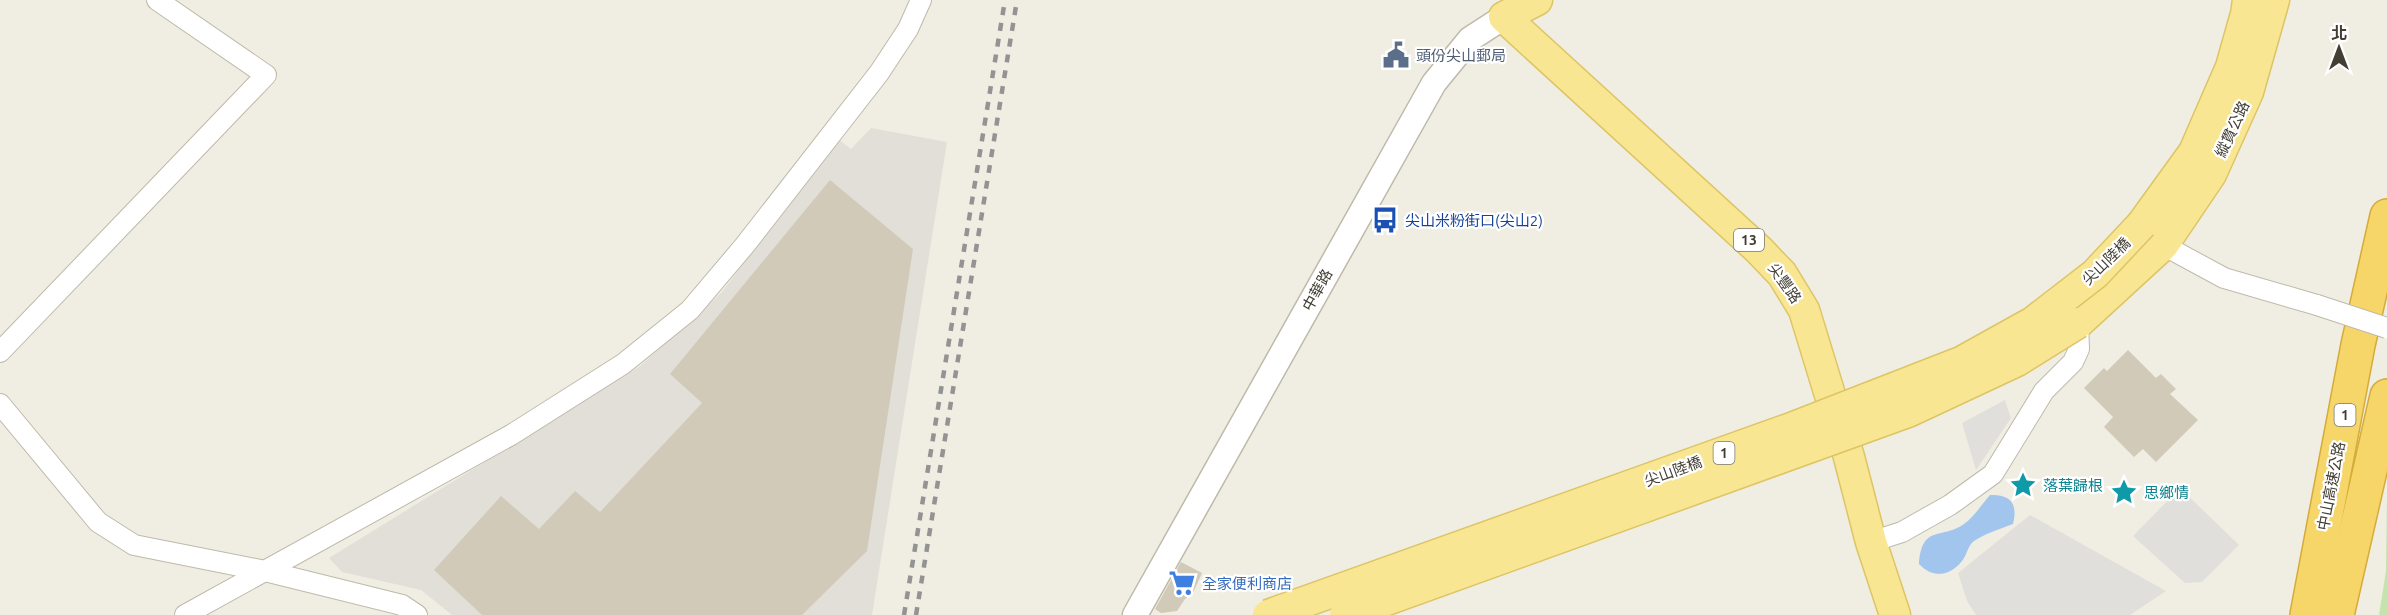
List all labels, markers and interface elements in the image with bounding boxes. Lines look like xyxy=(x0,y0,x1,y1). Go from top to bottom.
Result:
north arrow xyxy=(2309,18,2369,78)
text: 北 xyxy=(2331,24,2347,42)
public building icon: 頭份尖山郵局 xyxy=(1381,40,1411,70)
place label: 頭份尖山郵局 xyxy=(1416,47,1506,64)
street label: 縱貫公路 xyxy=(2212,98,2252,160)
bus stop icon: 尖山米粉街口(尖山2) xyxy=(1370,205,1400,235)
place label: 尖山米粉街口(尖山2) xyxy=(1405,212,1543,229)
road number: 13 xyxy=(1734,229,1764,251)
street label: 尖山陸橋 xyxy=(2079,234,2133,288)
street label: 尖豐路 xyxy=(1765,260,1805,306)
street label: 中華路 xyxy=(1299,266,1335,314)
road number: 1 xyxy=(2334,404,2356,426)
street label: 中山高速公路 xyxy=(2314,440,2348,532)
road number: 1 xyxy=(1714,442,1734,464)
street label: 尖山陸橋 xyxy=(1642,453,1704,489)
place icon: 落葉歸根 xyxy=(2008,470,2038,500)
place label: 落葉歸根 xyxy=(2043,477,2103,494)
place icon: 思鄉情 xyxy=(2109,477,2139,507)
place label: 思鄉情 xyxy=(2144,484,2189,501)
supermarket icon: 全家便利商店 xyxy=(1167,568,1197,598)
place label: 全家便利商店 xyxy=(1202,575,1292,592)

